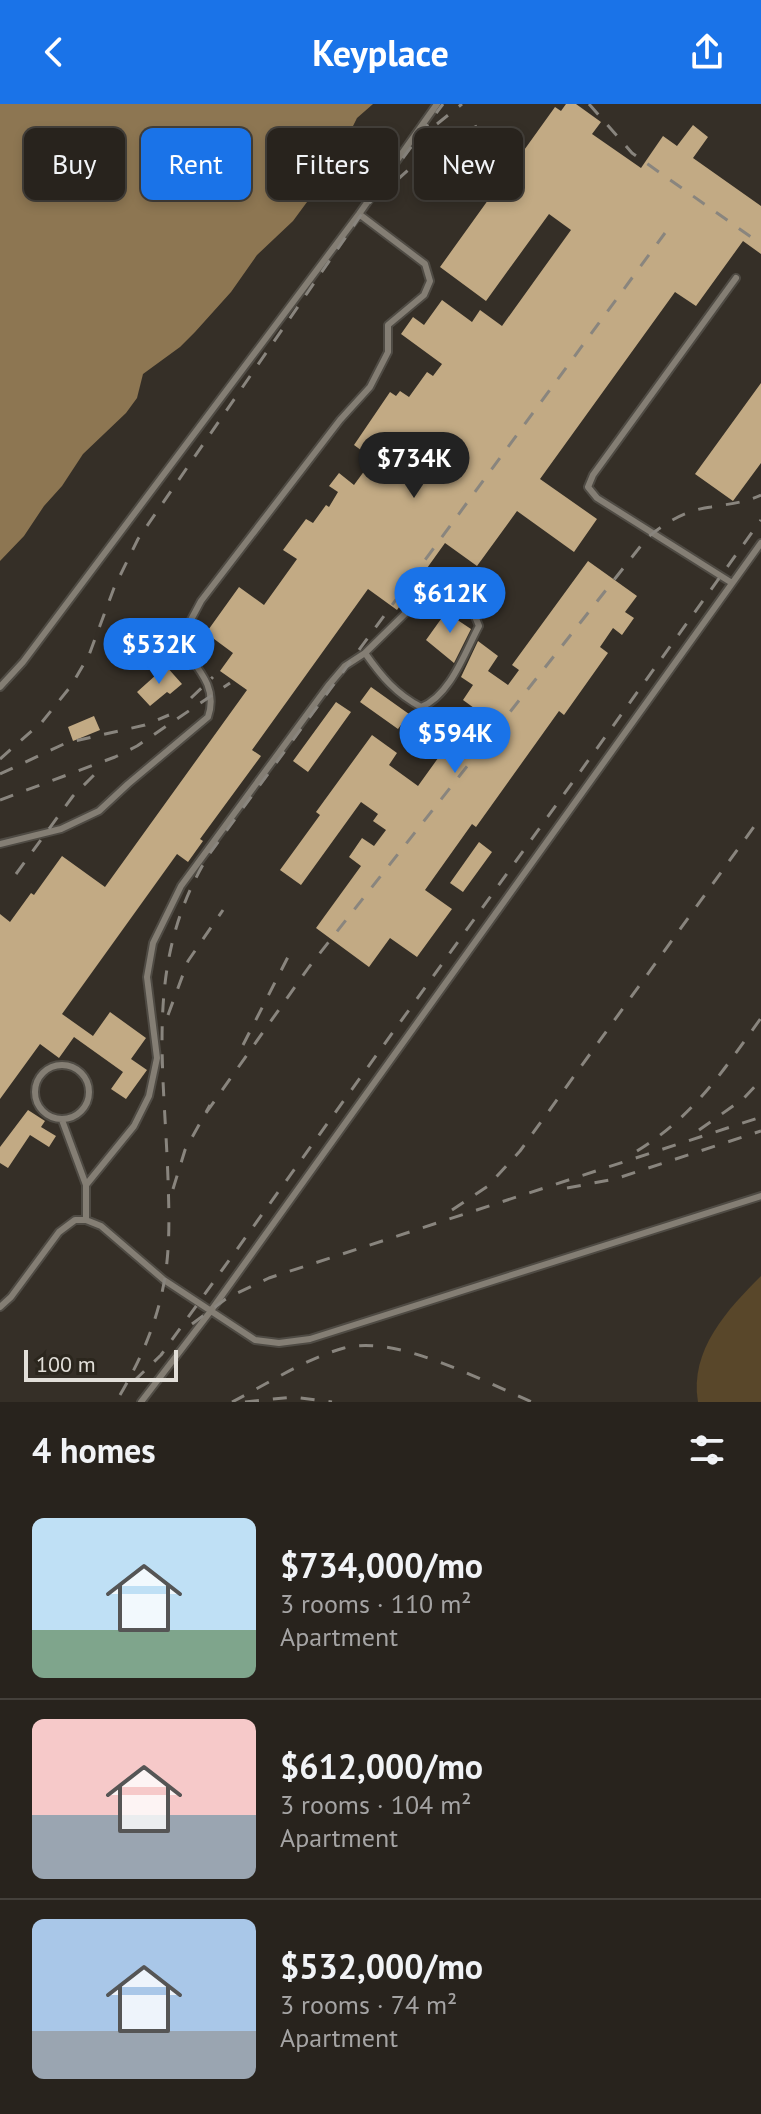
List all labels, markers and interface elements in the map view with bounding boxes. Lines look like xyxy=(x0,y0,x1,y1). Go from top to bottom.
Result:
text: Keyplace xyxy=(312,29,449,76)
icon: back xyxy=(32,30,76,74)
icon: share xyxy=(685,30,729,74)
chip: Buy xyxy=(24,128,125,200)
chip: Rent xyxy=(141,128,251,200)
chip: Filters xyxy=(267,128,398,200)
chip: New xyxy=(414,128,523,200)
pin: $734K xyxy=(358,432,470,500)
text: $734K xyxy=(376,441,452,474)
pin: $612K xyxy=(394,567,506,635)
text: $612K xyxy=(412,576,488,609)
pin: $532K xyxy=(103,618,215,686)
text: $532K xyxy=(121,627,197,660)
pin: $594K xyxy=(399,707,511,775)
text: $594K xyxy=(417,716,493,749)
scale bar xyxy=(24,1346,178,1382)
text: 100 m xyxy=(36,1350,96,1378)
text: 4 homes xyxy=(32,1428,156,1472)
icon: filters xyxy=(685,1428,729,1472)
text: $734,000/mo xyxy=(280,1543,483,1587)
icon: home xyxy=(96,1550,192,1646)
text: 3 rooms · 110 m² xyxy=(280,1587,472,1620)
text: Apartment xyxy=(280,1620,398,1653)
text: $612,000/mo xyxy=(280,1744,483,1788)
icon: home xyxy=(96,1751,192,1847)
text: 3 rooms · 104 m² xyxy=(280,1788,472,1821)
text: Apartment xyxy=(280,1821,398,1854)
text: $532,000/mo xyxy=(280,1944,483,1988)
icon: home xyxy=(96,1951,192,2047)
text: 3 rooms · 74 m² xyxy=(280,1988,457,2021)
text: Apartment xyxy=(280,2021,398,2054)

